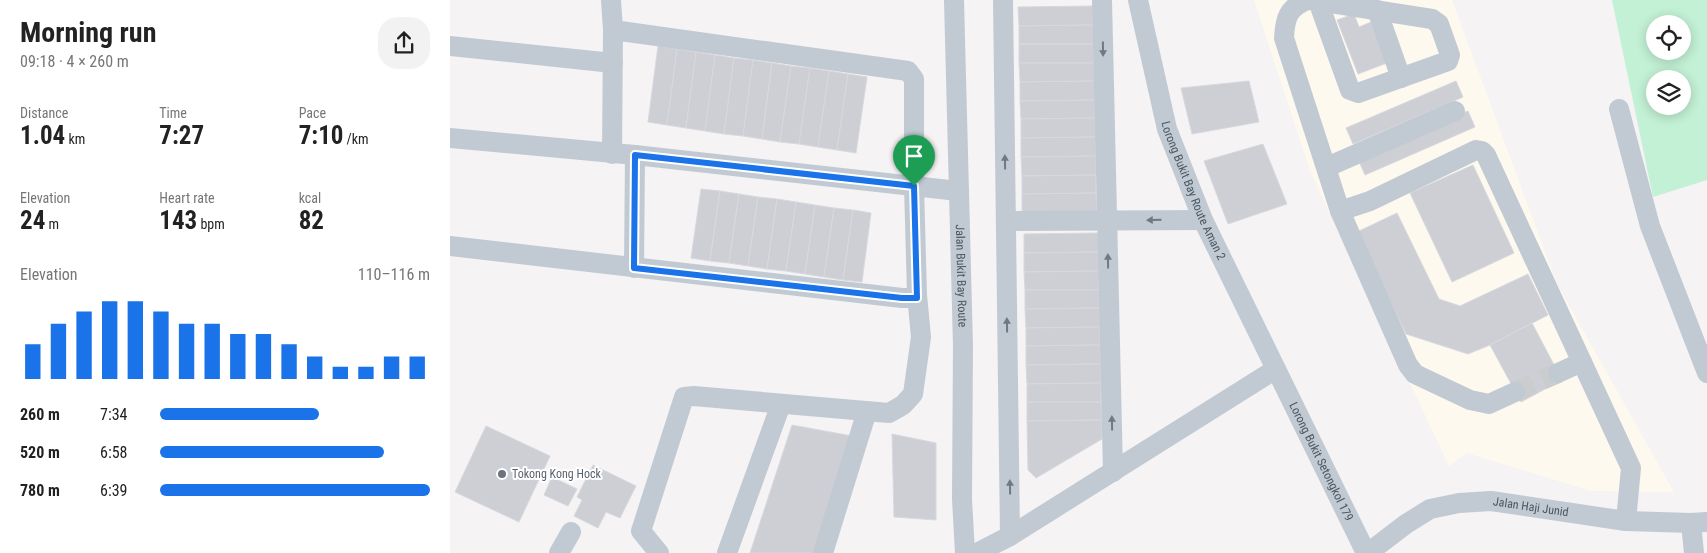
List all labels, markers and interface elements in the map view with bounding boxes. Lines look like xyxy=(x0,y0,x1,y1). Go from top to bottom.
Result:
map controls xyxy=(1646,15,1691,115)
button: locate xyxy=(1646,15,1691,60)
text: Morning run xyxy=(20,16,156,49)
button: share xyxy=(378,17,430,69)
one-way arrow xyxy=(1100,41,1108,57)
text: 09:18 · 4 × 260 m xyxy=(20,52,129,71)
button: layers xyxy=(1646,70,1691,115)
text: Distance xyxy=(20,105,68,121)
text: Time xyxy=(159,105,187,121)
text: Pace xyxy=(299,105,326,121)
street label: Lorong Bukit Bay Route Aman 2 xyxy=(1158,120,1228,262)
text: 1.04 xyxy=(20,121,65,150)
text: 7:27 xyxy=(159,121,204,150)
text: 7:10 xyxy=(299,121,343,150)
text: km xyxy=(65,131,85,147)
text: /km xyxy=(343,131,369,147)
pin xyxy=(893,135,935,186)
icon: arrive xyxy=(900,142,928,170)
one-way arrow xyxy=(1001,154,1009,170)
text: Elevation xyxy=(20,190,70,206)
text: Heart rate xyxy=(159,190,215,206)
text: kcal xyxy=(299,190,321,206)
text: 24 xyxy=(20,206,45,235)
text: 143 xyxy=(159,206,197,235)
text: 82 xyxy=(299,206,324,235)
text: m xyxy=(45,216,59,232)
text: bpm xyxy=(197,216,225,232)
one-way arrow xyxy=(1146,216,1162,224)
street label: Jalan Bukit Bay Route xyxy=(953,224,970,328)
one-way arrow xyxy=(1104,253,1112,269)
text: Elevation xyxy=(20,265,78,284)
text: 110–116 m xyxy=(358,265,430,284)
one-way arrow xyxy=(1003,317,1011,333)
street label: Lorong Bukit Setongkol 179 xyxy=(1286,400,1356,523)
text: 260 m xyxy=(20,405,60,424)
text: 7:34 xyxy=(100,405,127,424)
one-way arrow xyxy=(1108,415,1116,431)
text: 520 m xyxy=(20,443,60,462)
text: 6:58 xyxy=(100,443,127,462)
place label: Tokong Kong Hock xyxy=(512,467,602,481)
marker: Tokong Kong Hock xyxy=(496,468,508,480)
one-way arrow xyxy=(1005,479,1013,495)
text: 780 m xyxy=(20,481,60,500)
text: 6:39 xyxy=(100,481,127,500)
street label: Jalan Haji Junid xyxy=(1492,494,1570,519)

